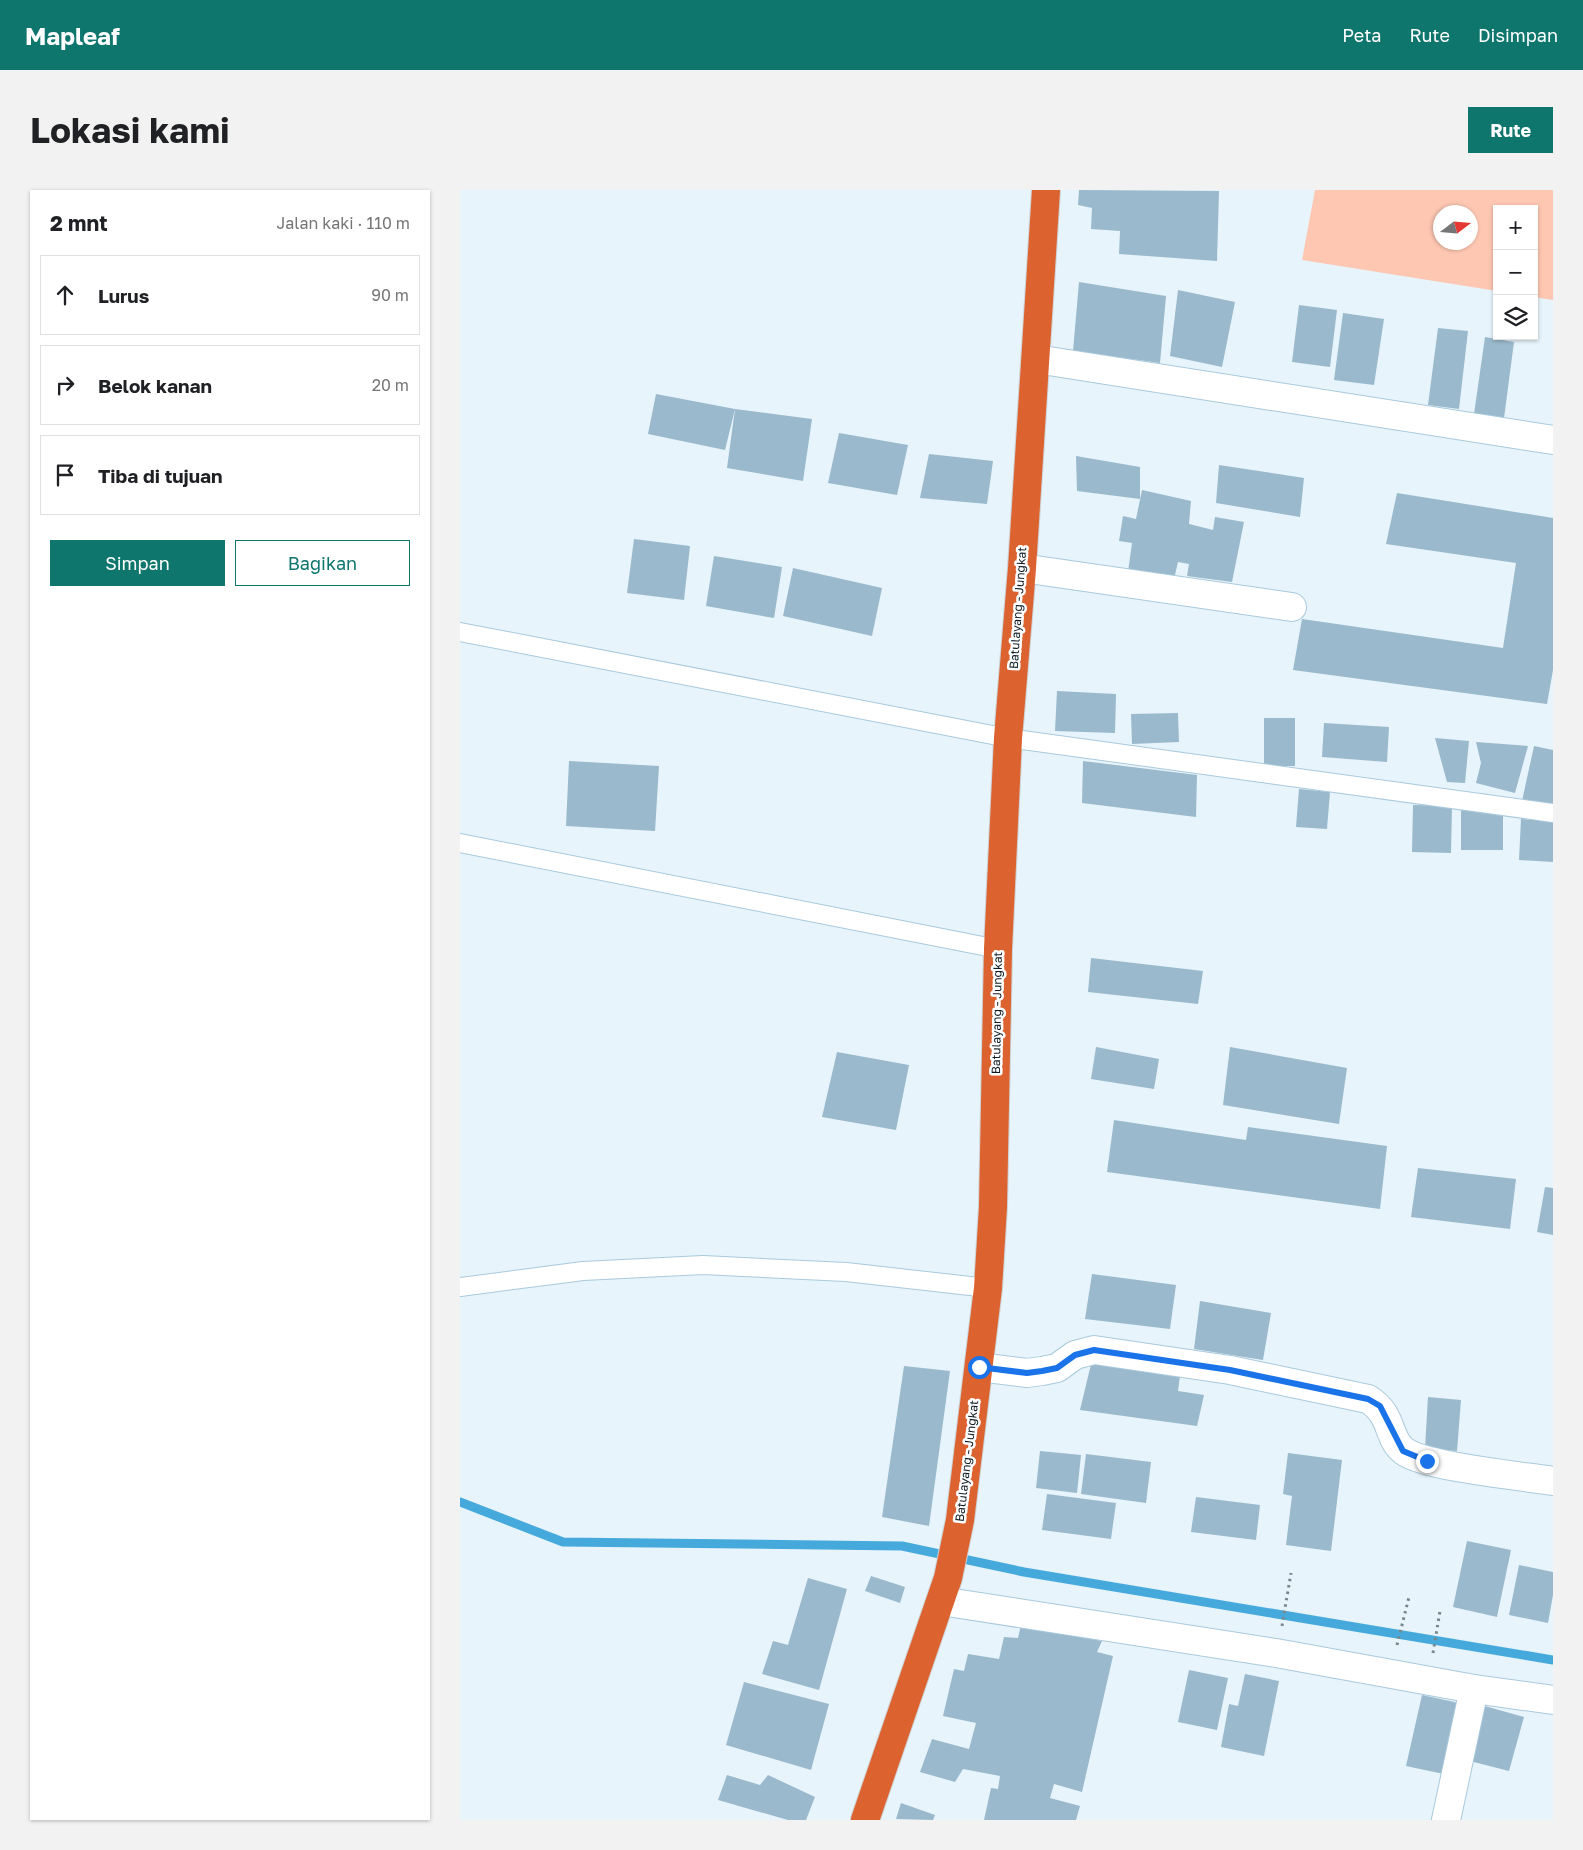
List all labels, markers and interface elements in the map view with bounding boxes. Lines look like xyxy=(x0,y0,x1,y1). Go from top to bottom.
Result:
text: Mapleaf xyxy=(25,21,120,50)
text: Peta xyxy=(1342,24,1382,46)
text: Rute xyxy=(1410,24,1450,46)
text: Disimpan xyxy=(1478,24,1558,46)
button: Rute xyxy=(1468,107,1553,153)
text: Lokasi kami xyxy=(30,109,230,151)
north arrow xyxy=(1433,205,1478,250)
map controls xyxy=(1493,205,1538,340)
button: + xyxy=(1493,205,1538,250)
text: 2 mnt xyxy=(50,210,108,236)
text: Jalan kaki · 110 m xyxy=(276,213,410,233)
button: − xyxy=(1493,250,1538,295)
icon: ahead xyxy=(51,281,79,309)
text: Lurus xyxy=(98,284,149,307)
text: 90 m xyxy=(371,285,409,305)
button: layers xyxy=(1493,295,1538,340)
icon: right xyxy=(51,371,79,399)
text: Belok kanan xyxy=(98,374,212,397)
text: 20 m xyxy=(372,375,409,395)
icon: arrive xyxy=(51,461,79,489)
text: Tiba di tujuan xyxy=(98,464,223,487)
button: Simpan xyxy=(50,540,225,586)
button: Bagikan xyxy=(235,540,410,586)
street label: Batulayang - Jungkat xyxy=(1006,546,1029,670)
street label: Batulayang - Jungkat xyxy=(988,951,1005,1074)
route start xyxy=(968,1356,991,1379)
street label: Batulayang - Jungkat xyxy=(952,1399,981,1523)
route end xyxy=(1416,1450,1439,1473)

